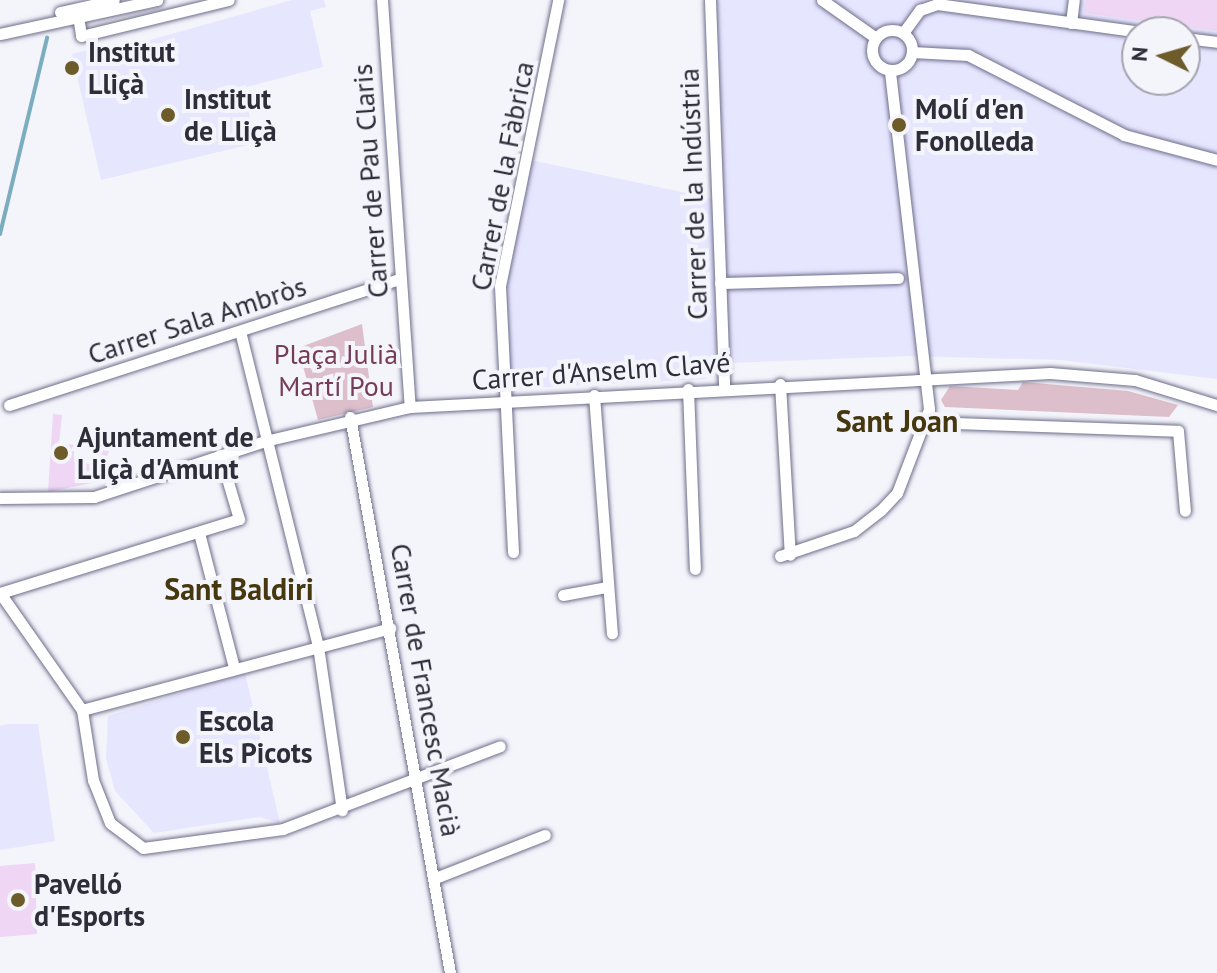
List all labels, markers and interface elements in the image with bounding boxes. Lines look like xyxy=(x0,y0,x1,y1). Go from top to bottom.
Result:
north arrow xyxy=(1121,16,1201,96)
place label: Institut Lliçà xyxy=(88,35,175,101)
text: N xyxy=(1125,46,1154,63)
street label: Carrer de la Fàbrica xyxy=(463,58,541,294)
marker: Institut Lliçà xyxy=(63,59,81,77)
street label: Carrer de Pau Claris xyxy=(345,63,395,299)
street label: Carrer de la Indústria xyxy=(672,68,714,320)
place label: Institut de Lliçà xyxy=(184,82,277,148)
place label: Molí d'en Fonolleda xyxy=(915,92,1034,158)
marker: Institut de Lliçà xyxy=(159,106,177,124)
marker: Molí d'en Fonolleda xyxy=(890,116,908,134)
street label: Carrer Sala Ambròs xyxy=(83,269,311,371)
park label: Plaça Julià Martí Pou xyxy=(274,337,398,403)
street label: Carrer d'Anselm Clavé xyxy=(471,345,731,397)
district label: Sant Joan xyxy=(836,403,958,439)
place label: Ajuntament de Lliçà d'Amunt xyxy=(77,420,254,486)
marker: Ajuntament de Lliçà d'Amunt xyxy=(52,444,70,462)
street label: Carrer de Francesc Macià xyxy=(384,540,468,840)
district label: Sant Baldiri xyxy=(164,571,314,607)
place label: Escola Els Picots xyxy=(199,704,313,770)
marker: Escola Els Picots xyxy=(174,728,192,746)
place label: Pavelló d'Esports xyxy=(34,867,145,933)
marker: Pavelló d'Esports xyxy=(9,891,27,909)

